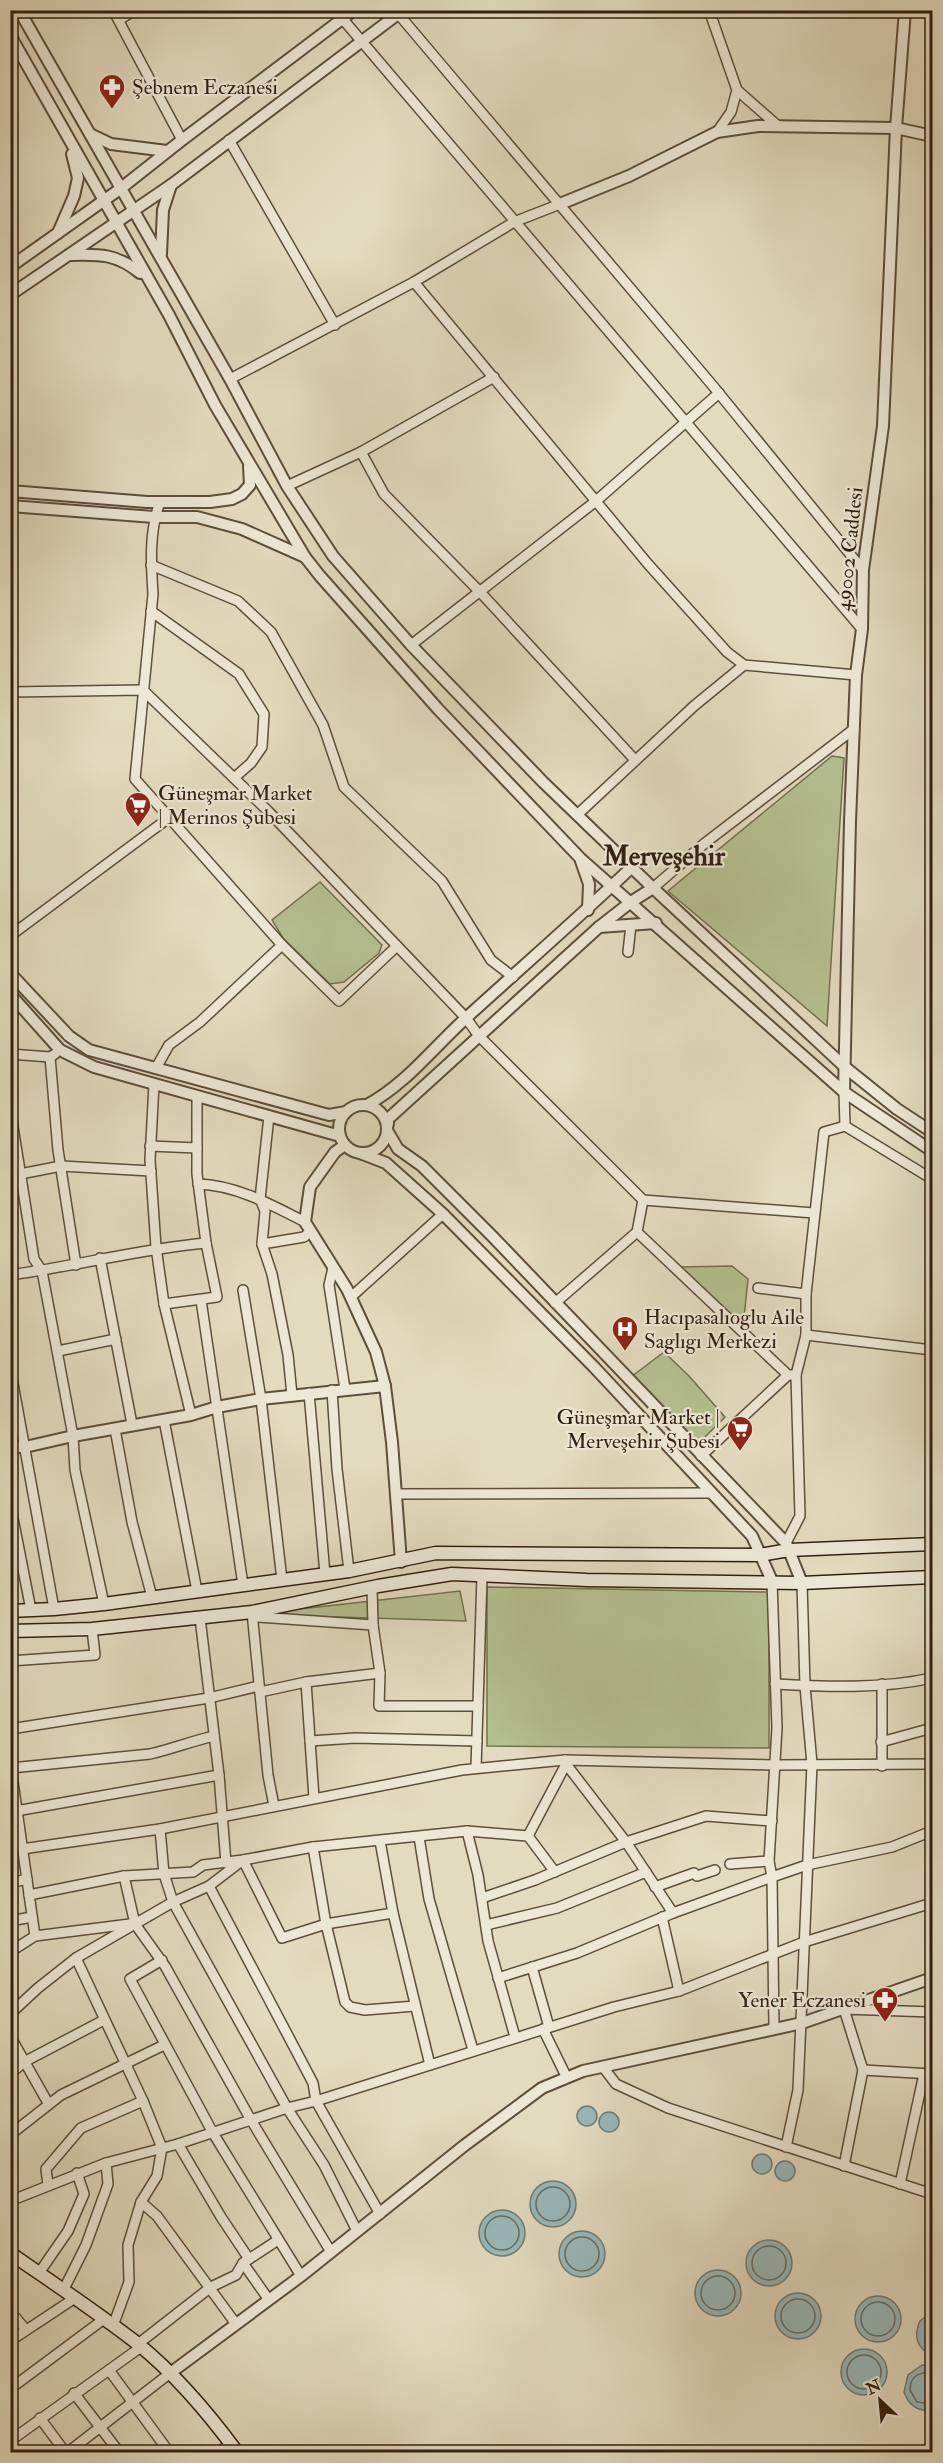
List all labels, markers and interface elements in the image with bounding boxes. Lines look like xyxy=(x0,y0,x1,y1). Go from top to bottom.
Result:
pharmacy icon: Şebnem Eczanesi xyxy=(97,72,127,110)
place label: Şebnem Eczanesi xyxy=(132,74,278,101)
street label: 49002 Caddesi xyxy=(830,485,869,613)
place label: Güneşmar Market | Merinos Şubesi xyxy=(158,780,313,831)
supermarket icon: Güneşmar Market | Merinos Şubesi xyxy=(123,790,153,828)
district label: Merveşehir xyxy=(602,840,726,873)
place label: Hacıpasalıoglu Aile Saglıgı Merkezi xyxy=(644,1304,804,1355)
hospital icon: Hacıpasalıoglu Aile Saglıgı Merkezi xyxy=(610,1314,640,1352)
place label: Güneşmar Market | Merveşehir Şubesi xyxy=(556,1404,720,1455)
supermarket icon: Güneşmar Market | Merveşehir Şubesi xyxy=(725,1414,755,1452)
pharmacy icon: Yener Eczanesi xyxy=(870,1985,900,2023)
place label: Yener Eczanesi xyxy=(738,1987,866,2014)
north arrow xyxy=(850,2370,910,2430)
text: N xyxy=(862,2375,885,2400)

